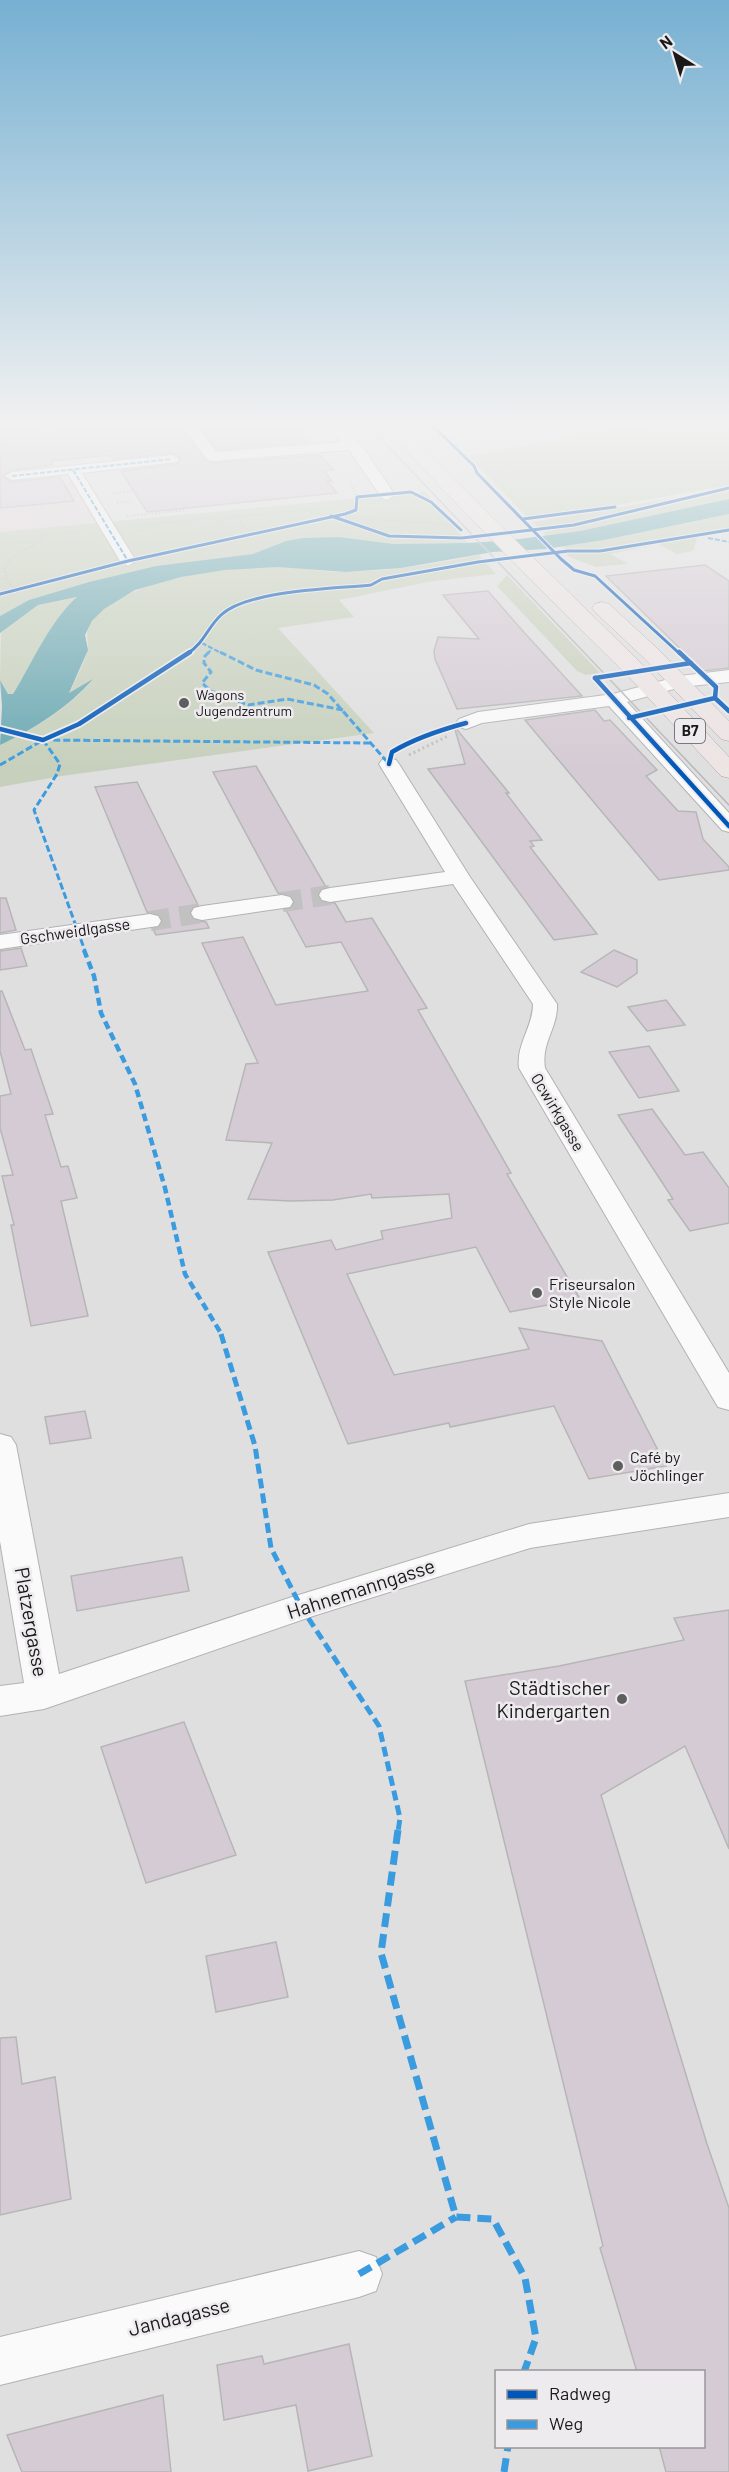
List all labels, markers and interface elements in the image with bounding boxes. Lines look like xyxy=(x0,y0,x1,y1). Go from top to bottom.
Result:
north arrow xyxy=(645,24,705,84)
text: N xyxy=(656,31,676,52)
place label: Wagons Jugendzentrum xyxy=(196,686,292,719)
marker: Wagons Jugendzentrum xyxy=(177,696,191,710)
road number: B7 xyxy=(675,719,705,743)
street label: Gschweidlgasse xyxy=(19,913,131,948)
street label: Ocwirkgasse xyxy=(528,1069,589,1154)
place label: Friseursalon Style Nicole xyxy=(549,1274,635,1311)
marker: Friseursalon Style Nicole xyxy=(530,1286,544,1300)
place label: Café by Jöchlinger xyxy=(630,1447,704,1484)
marker: Café by Jöchlinger xyxy=(611,1459,625,1473)
street label: Hahnemanngasse xyxy=(284,1553,438,1623)
street label: Platzergasse xyxy=(11,1565,53,1679)
place label: Städtischer Kindergarten xyxy=(497,1675,610,1722)
marker: Städtischer Kindergarten xyxy=(615,1692,629,1706)
street label: Jandagasse xyxy=(125,2292,232,2340)
legend xyxy=(495,2370,705,2448)
text: Radweg xyxy=(549,2382,611,2404)
text: Weg xyxy=(549,2412,583,2434)

